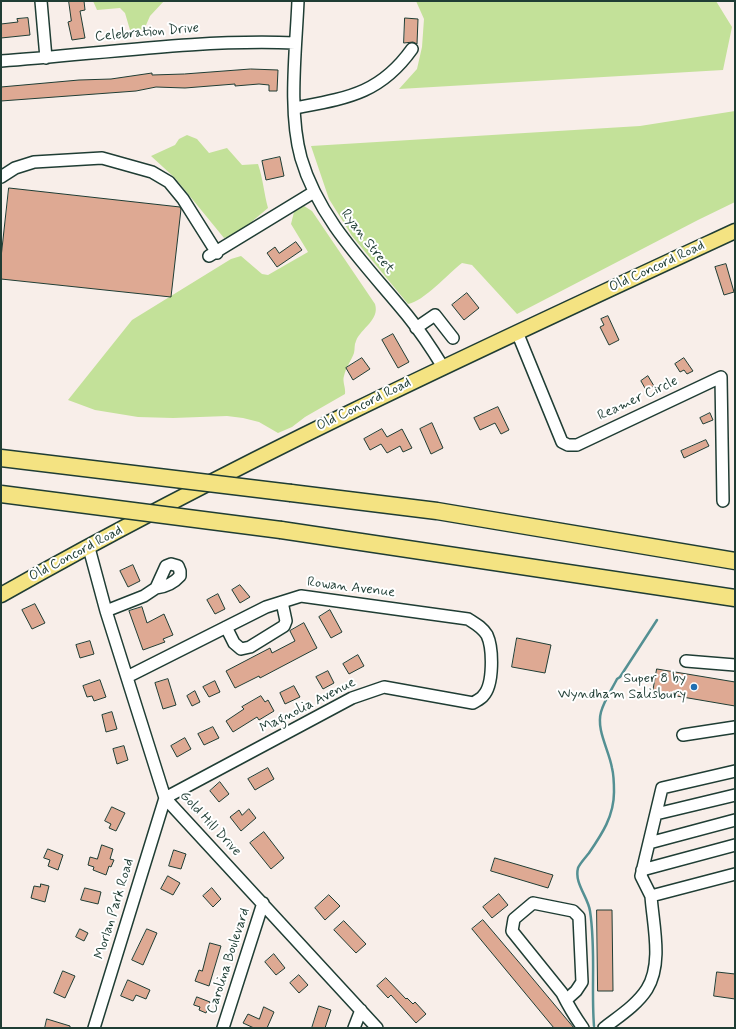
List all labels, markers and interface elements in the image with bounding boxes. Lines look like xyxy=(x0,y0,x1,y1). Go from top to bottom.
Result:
street label: Celebration Drive xyxy=(94,20,200,46)
street label: Ryan Street xyxy=(337,206,397,278)
street label: Old Concord Road xyxy=(607,238,707,296)
street label: Reamer Circle xyxy=(595,373,681,425)
street label: Old Concord Road xyxy=(314,375,414,435)
street label: Old Concord Road xyxy=(26,522,126,586)
street label: Rowan Avenue xyxy=(306,574,396,602)
place label: Super 8 by Wyndham Salisbury xyxy=(558,671,686,704)
street label: Magnolia Avenue xyxy=(257,675,359,737)
marker: Super 8 by Wyndham Salisbury xyxy=(689,682,699,692)
street label: Gold Hill Drive xyxy=(176,788,244,860)
street label: Morlan Park Road xyxy=(92,857,138,961)
street label: Carolina Boulevard xyxy=(204,906,254,1016)

